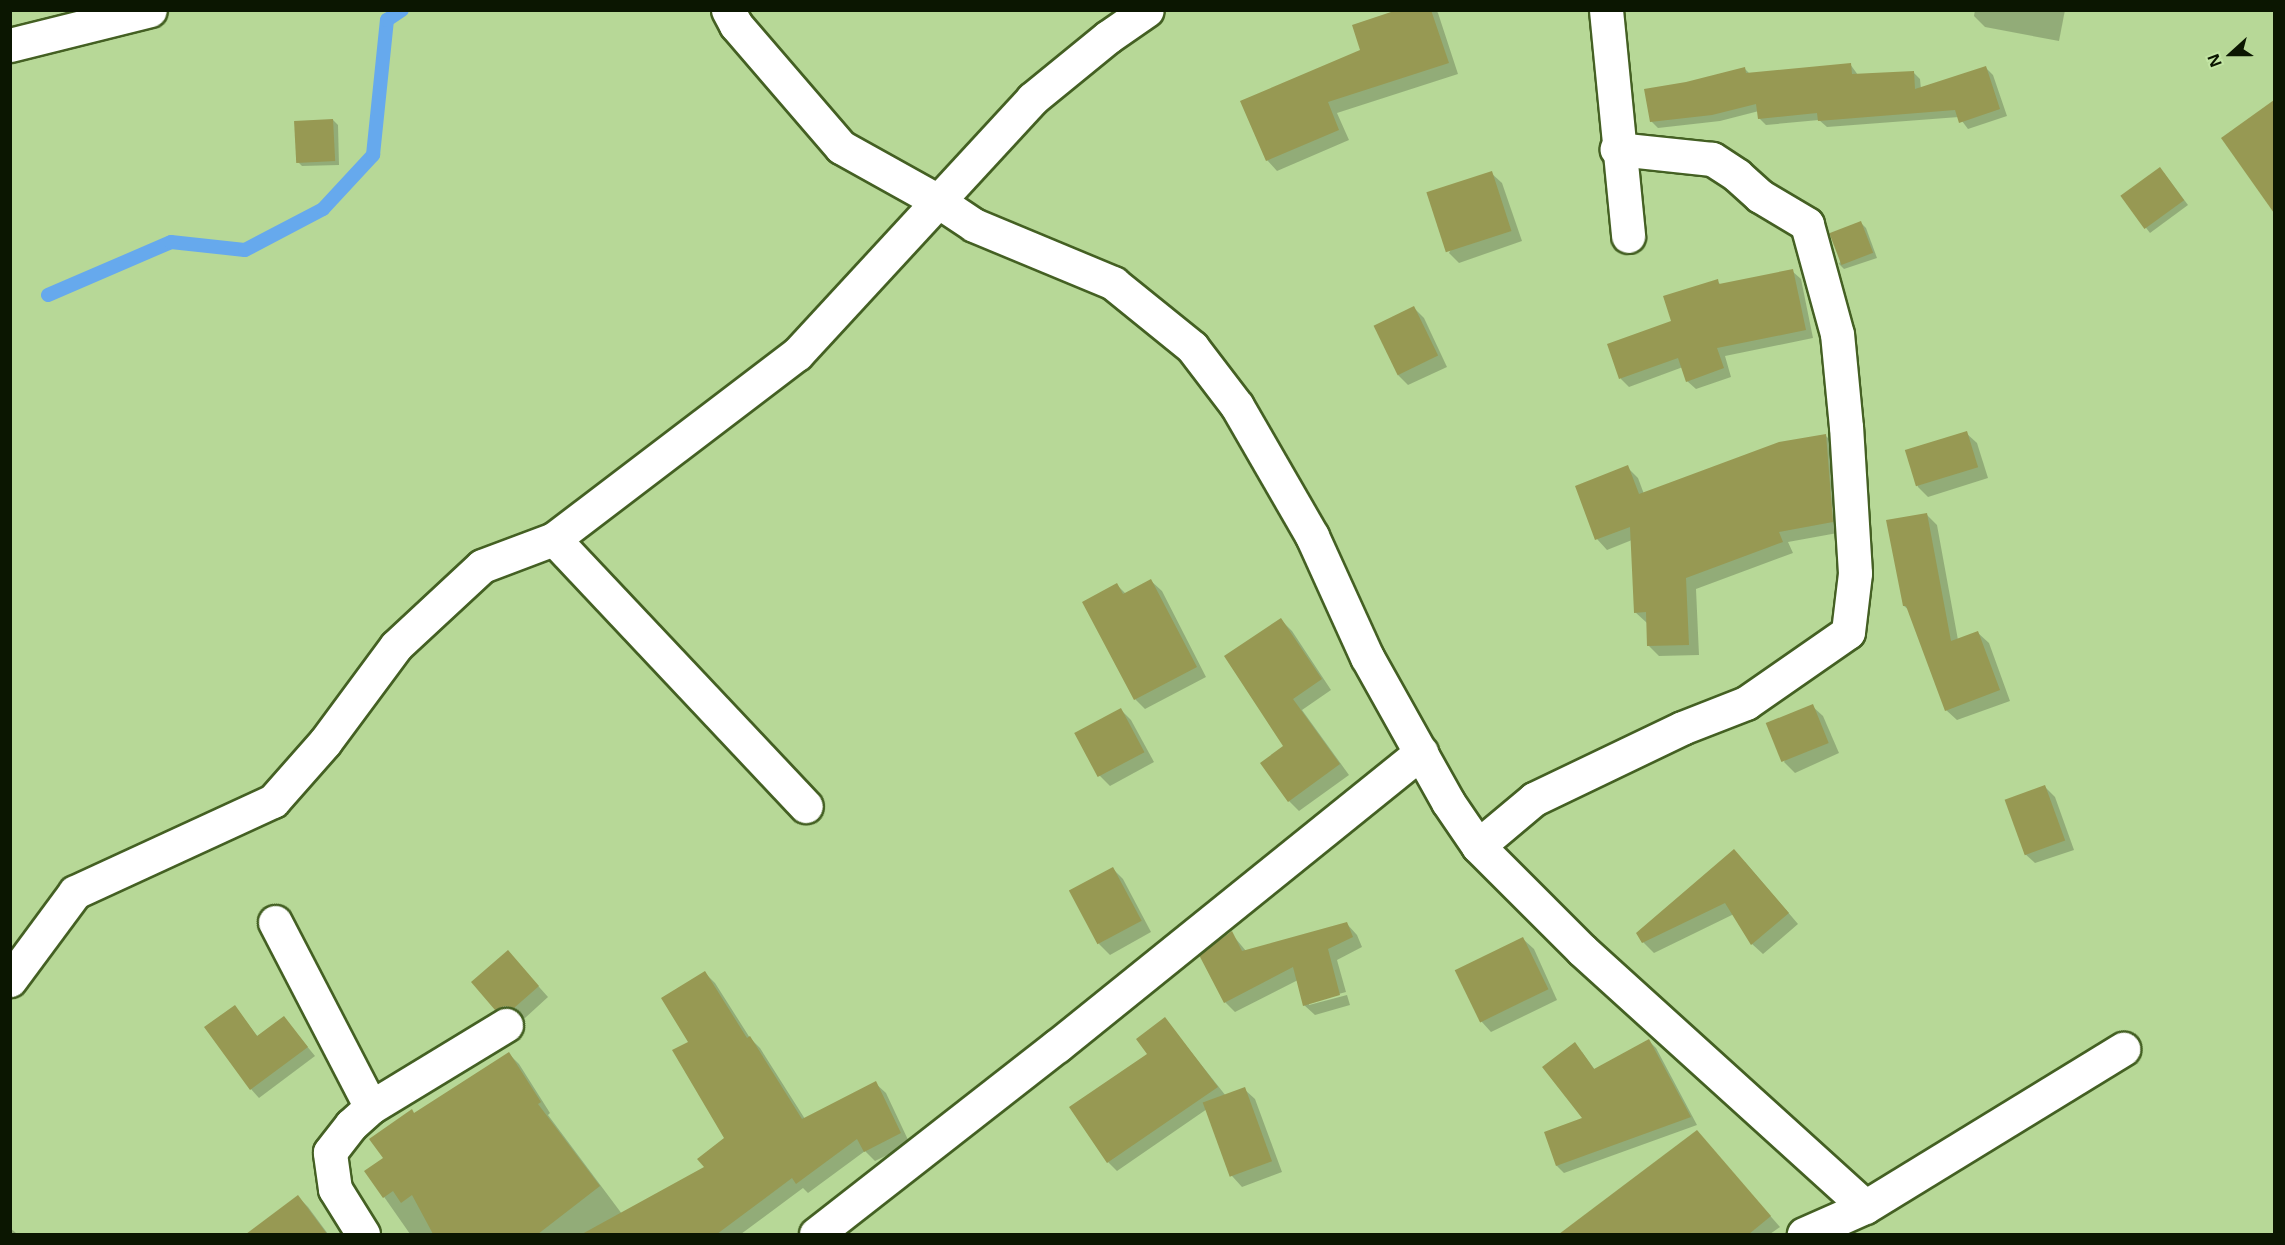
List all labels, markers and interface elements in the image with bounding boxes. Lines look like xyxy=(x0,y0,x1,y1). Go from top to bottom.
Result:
north arrow xyxy=(2201,24,2261,84)
text: N xyxy=(2202,50,2227,70)

